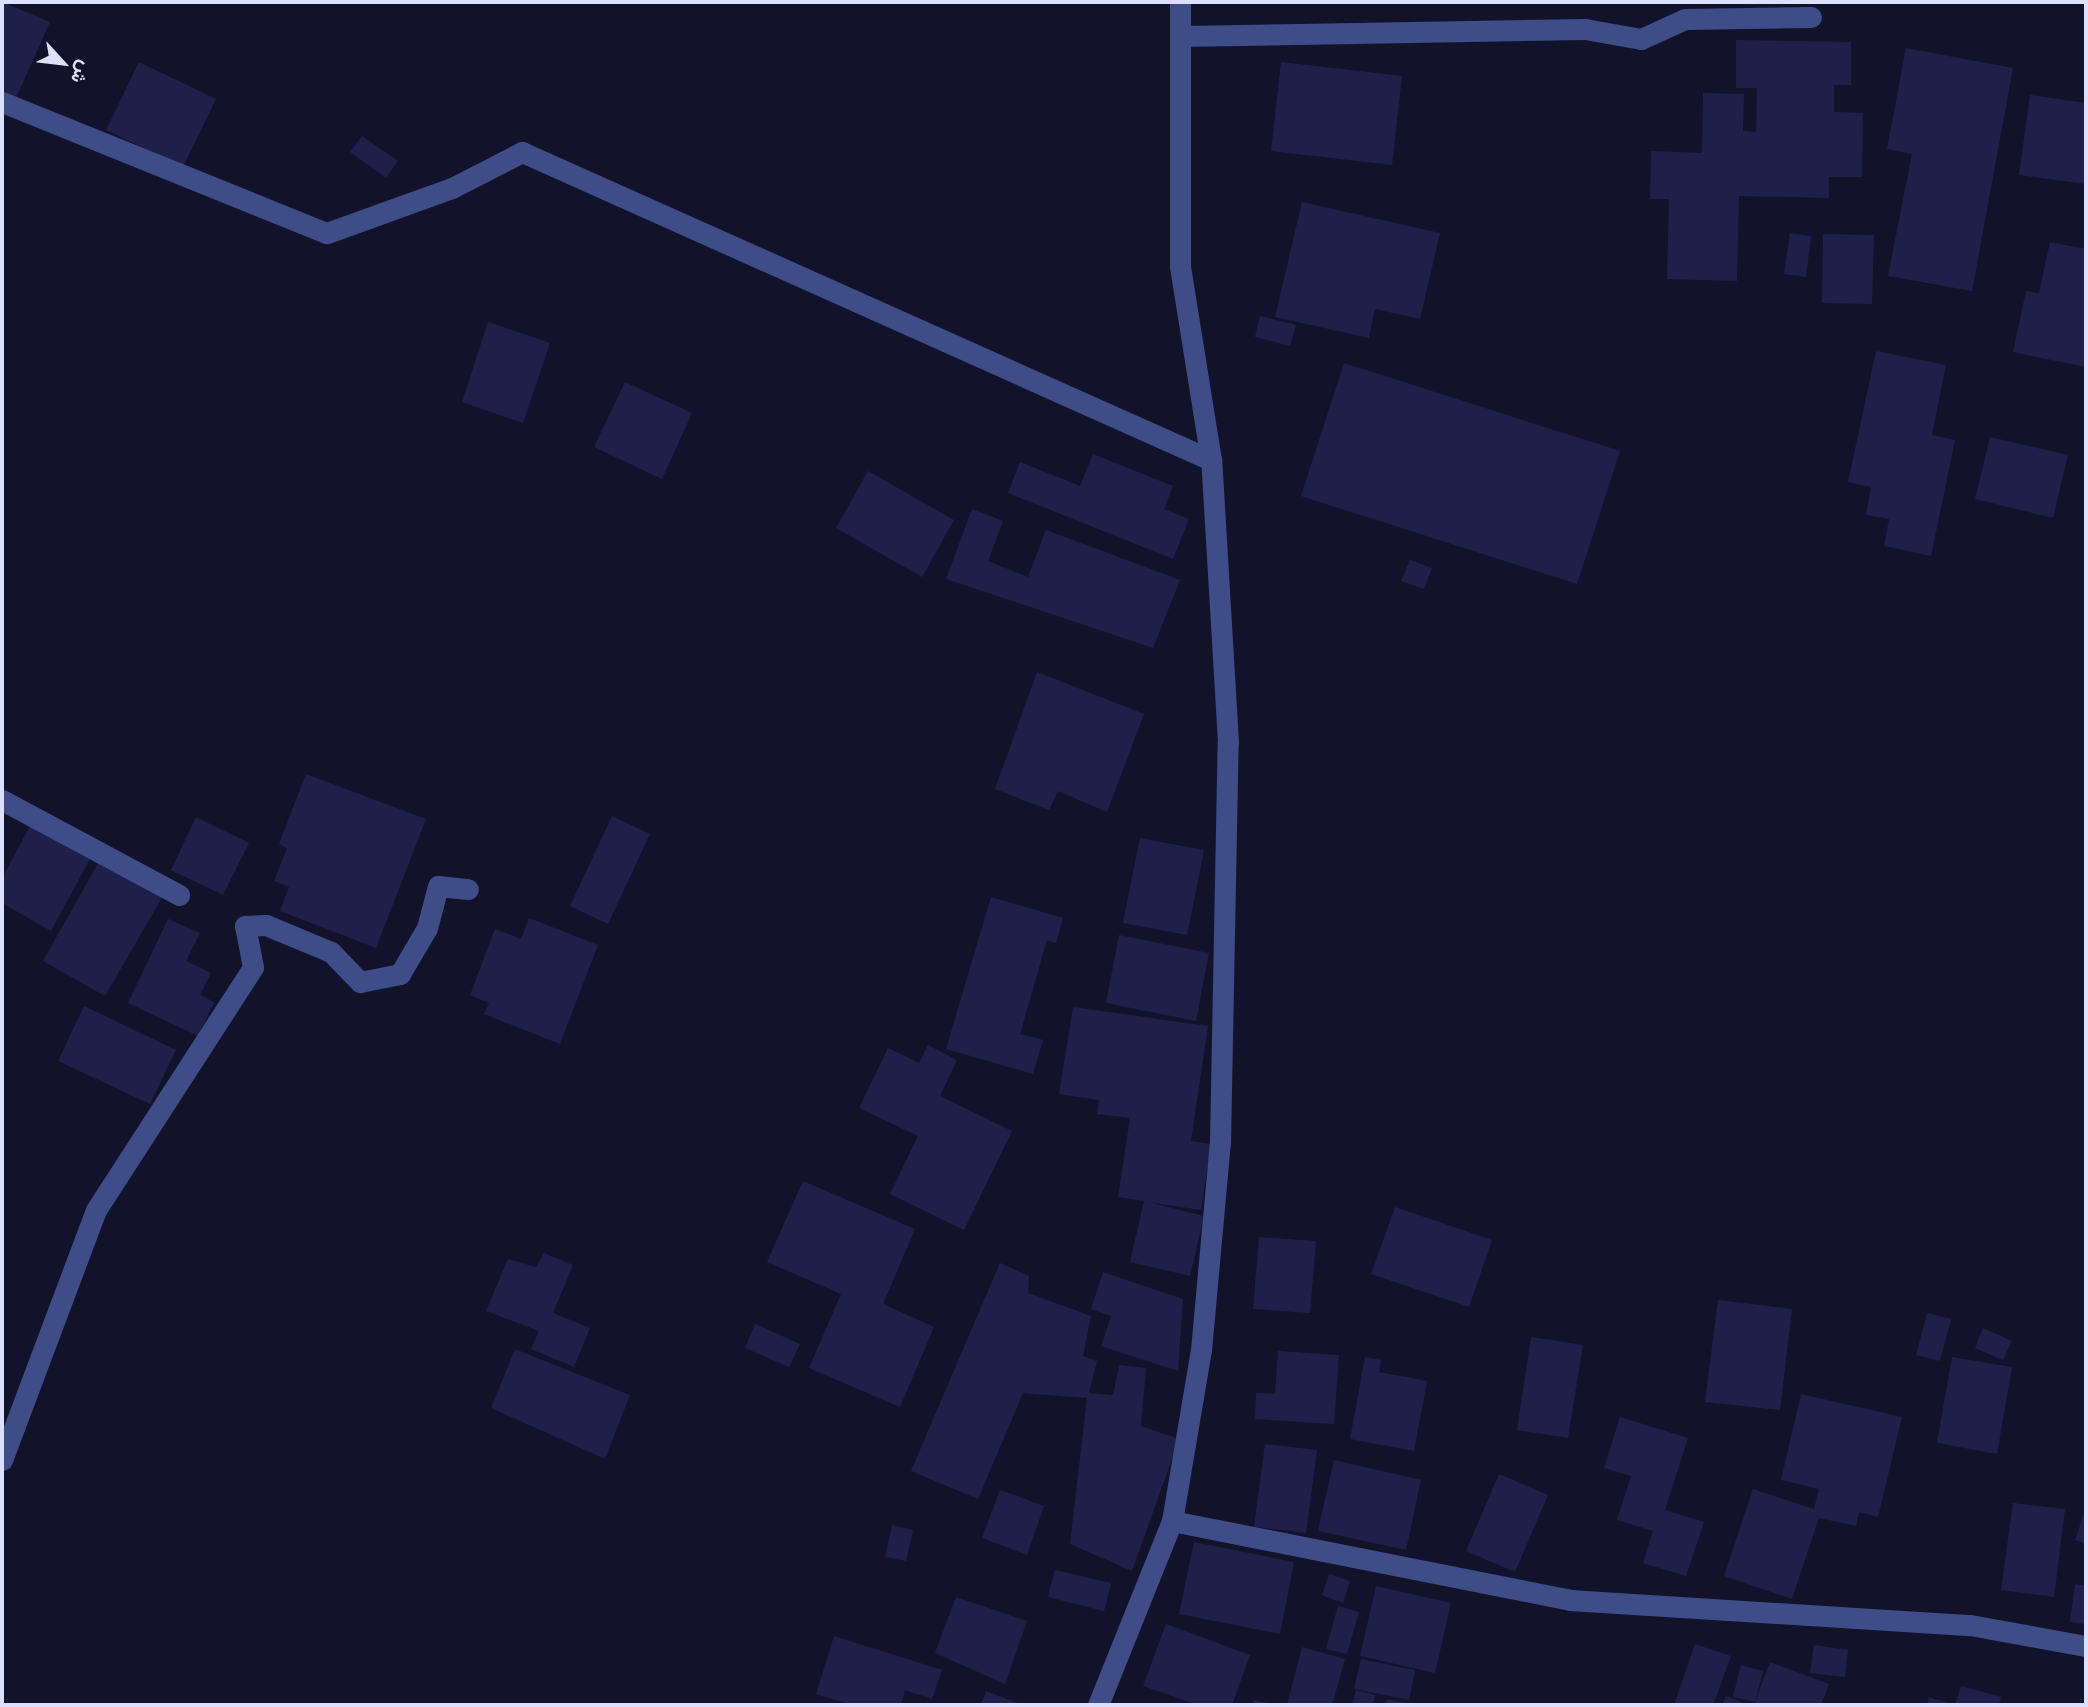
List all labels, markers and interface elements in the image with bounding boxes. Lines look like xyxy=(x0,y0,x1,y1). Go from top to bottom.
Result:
north arrow xyxy=(28,28,98,98)
text: ش xyxy=(67,57,98,88)

